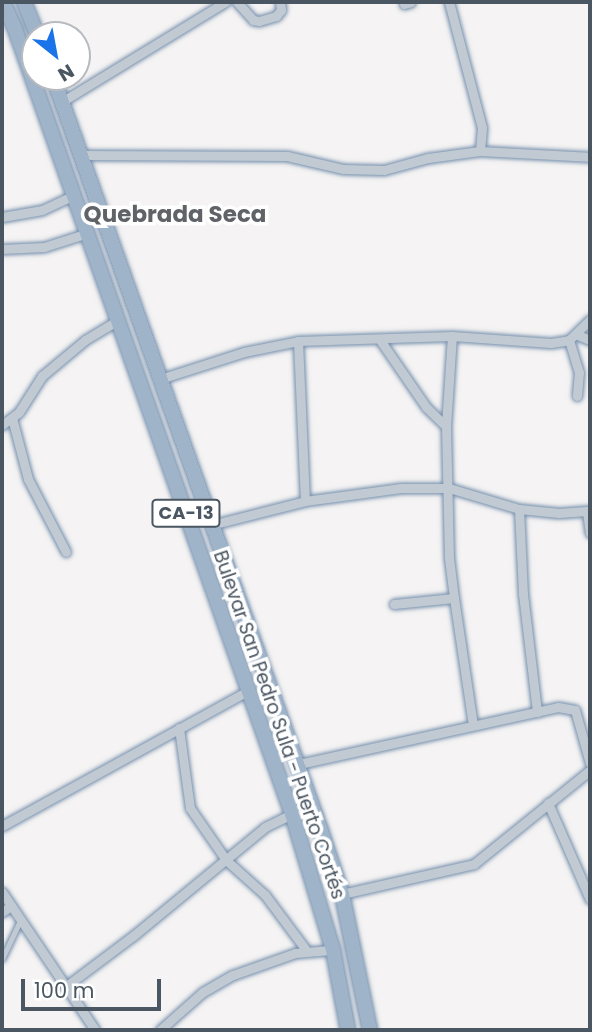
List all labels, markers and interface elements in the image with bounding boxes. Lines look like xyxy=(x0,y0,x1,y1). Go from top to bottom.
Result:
north arrow xyxy=(21,21,91,91)
text: N xyxy=(53,57,79,88)
district label: Quebrada Seca xyxy=(84,200,266,228)
road number: CA-13 xyxy=(151,499,221,528)
street label: Bulevar San Pedro Sula - Puerto Cortés xyxy=(208,548,350,902)
scale bar xyxy=(24,965,164,1009)
text: 100 m xyxy=(34,976,94,1005)

